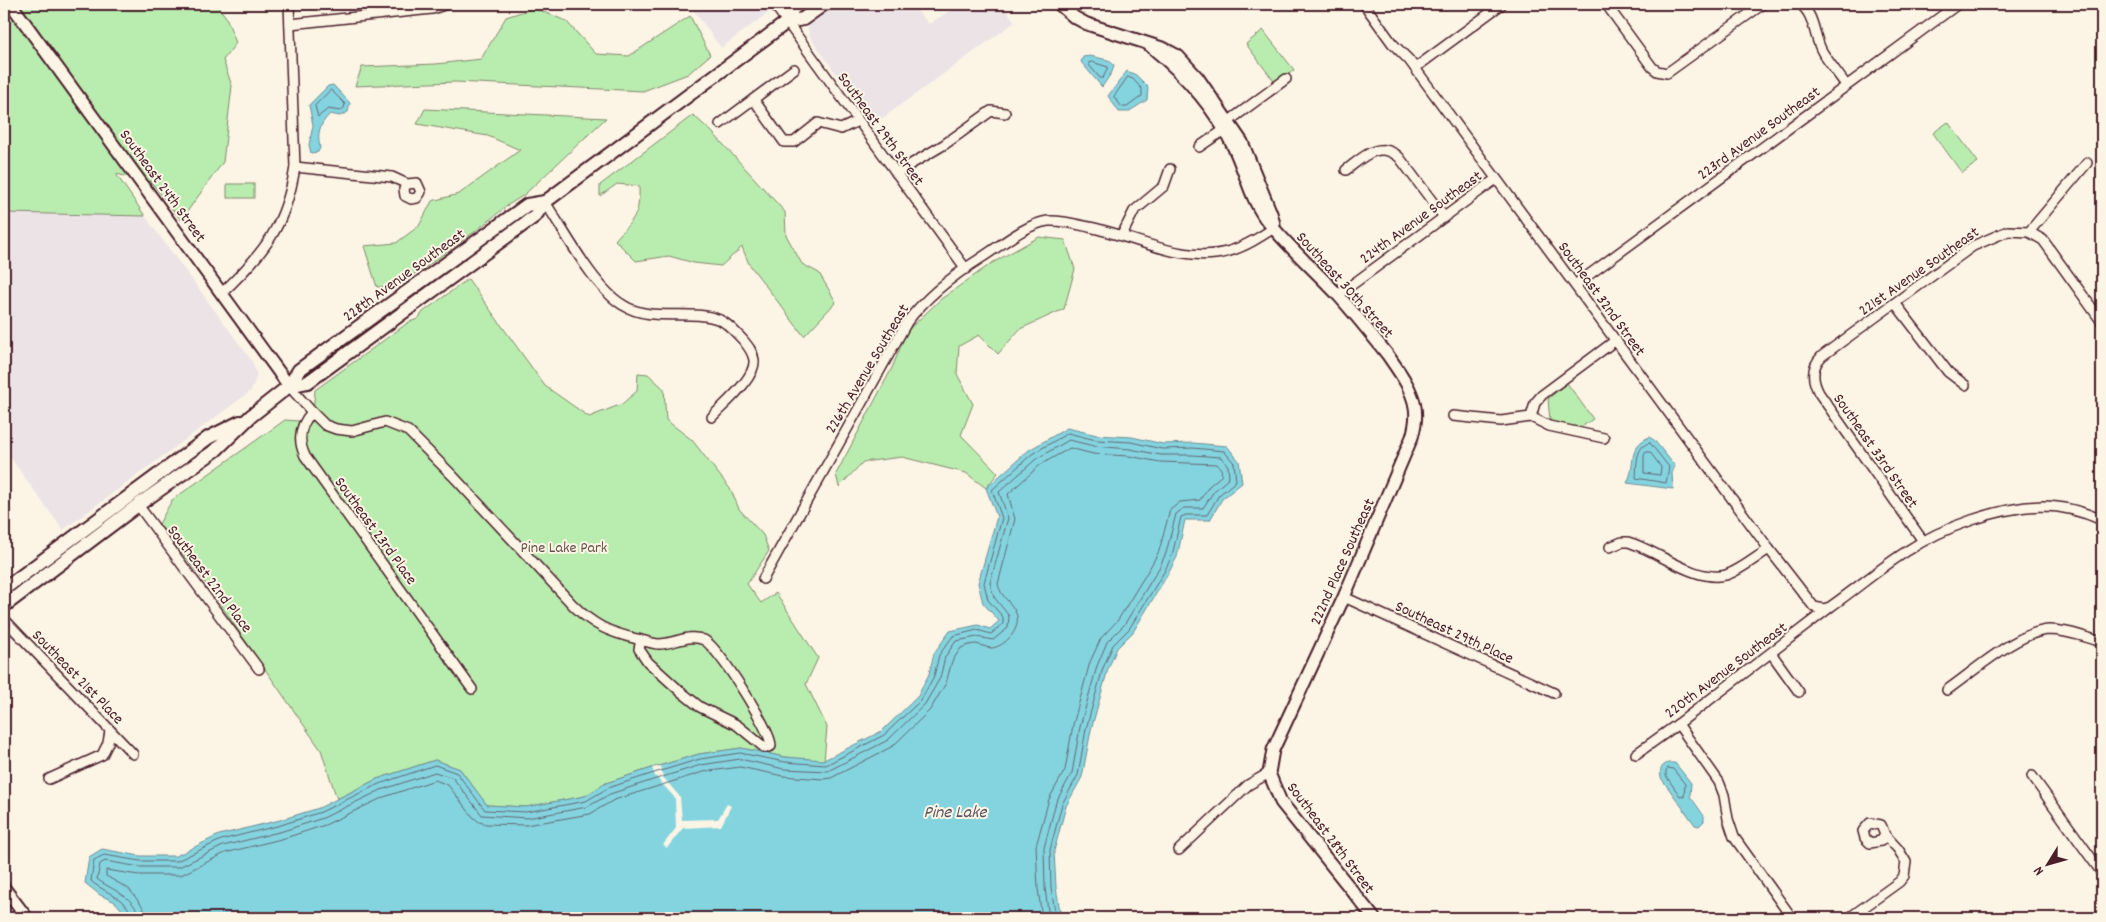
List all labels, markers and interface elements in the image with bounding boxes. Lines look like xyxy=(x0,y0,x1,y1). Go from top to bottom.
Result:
street label: Southeast 29th Street xyxy=(831,68,929,191)
street label: 223rd Avenue Southeast xyxy=(1693,81,1826,187)
street label: Southeast 24th Street xyxy=(113,125,211,248)
street label: 224th Avenue Southeast xyxy=(1355,166,1488,270)
street label: 221st Avenue Southeast xyxy=(1854,222,1985,322)
street label: 228th Avenue Southeast xyxy=(339,224,470,328)
street label: Southeast 30th Street xyxy=(1290,227,1399,344)
street label: Southeast 32nd Street xyxy=(1551,237,1651,362)
street label: 226th Avenue Southeast xyxy=(820,300,916,438)
street label: Southeast 33rd Street xyxy=(1827,389,1923,514)
street label: Southeast 23rd Place xyxy=(328,473,422,590)
street label: 222nd Place Southeast xyxy=(1305,495,1382,629)
street label: Southeast 22nd Place xyxy=(161,521,257,638)
park label: Pine Lake Park xyxy=(521,537,607,560)
street label: Southeast 29th Place xyxy=(1391,596,1517,671)
street label: 220th Avenue Southeast xyxy=(1660,617,1793,725)
street label: Southeast 21st Place xyxy=(26,625,129,730)
street label: Southeast 28th Street xyxy=(1280,778,1380,899)
water label: Pine Lake xyxy=(924,801,988,826)
north arrow xyxy=(2024,840,2074,890)
text: N xyxy=(2029,862,2049,879)

